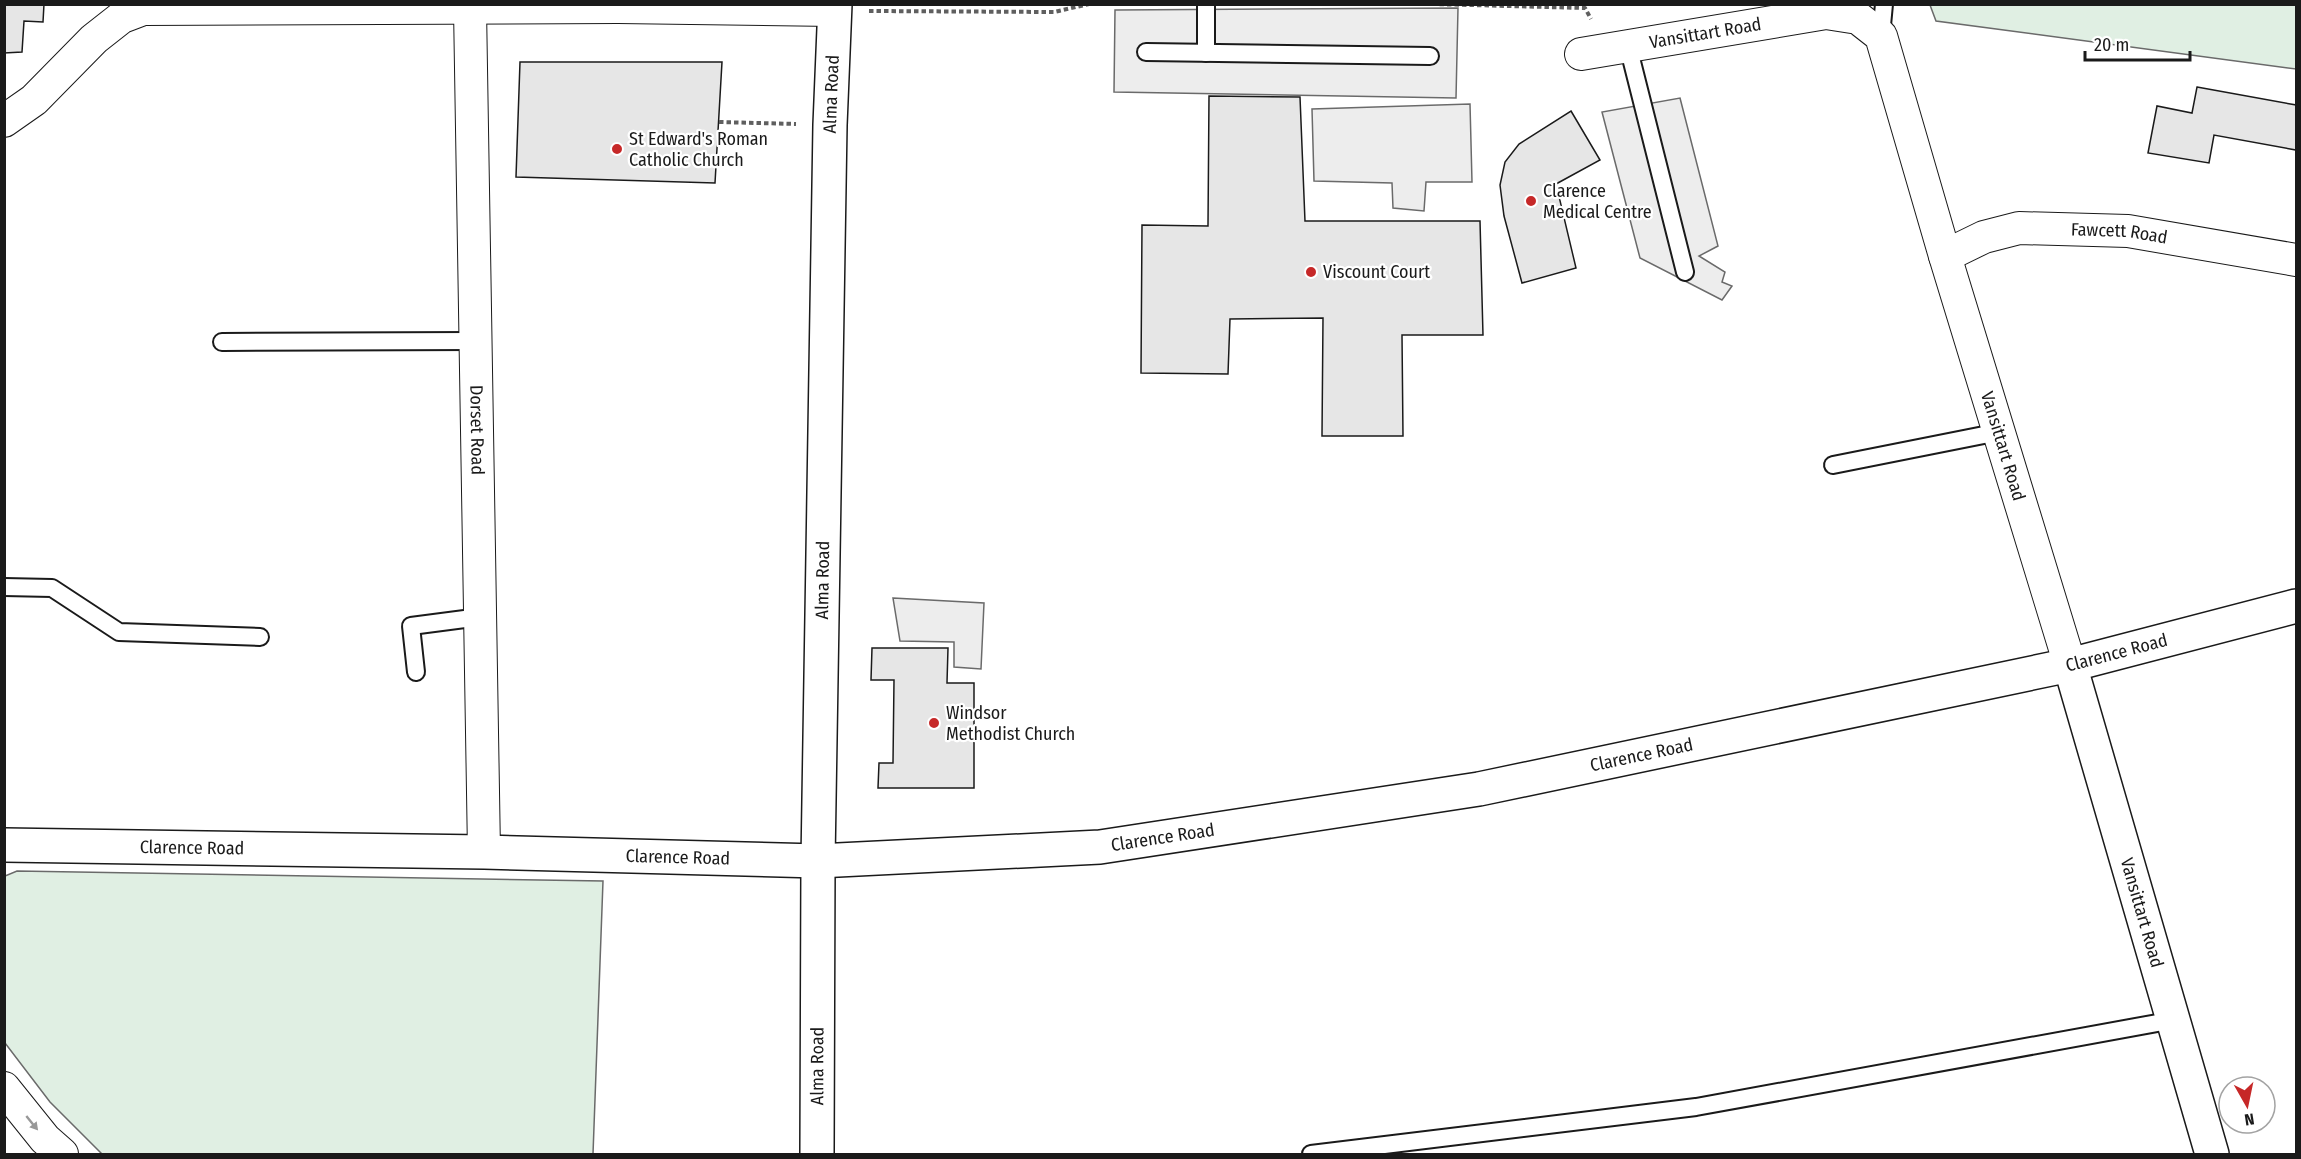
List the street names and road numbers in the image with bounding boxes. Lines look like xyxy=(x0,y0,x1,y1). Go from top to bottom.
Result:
street label: Vansittart Road xyxy=(1648,13,1763,53)
street label: Alma Road xyxy=(819,54,844,134)
street label: Fawcett Road xyxy=(2071,218,2169,249)
street label: Dorset Road xyxy=(465,385,489,475)
street label: Vansittart Road xyxy=(1976,389,2030,504)
street label: Alma Road xyxy=(811,541,834,619)
street label: Clarence Road xyxy=(2063,629,2170,677)
street label: Clarence Road xyxy=(1588,733,1695,776)
street label: Clarence Road xyxy=(1109,819,1216,856)
street label: Clarence Road xyxy=(140,836,244,860)
street label: Clarence Road xyxy=(625,845,730,870)
street label: Vansittart Road xyxy=(2116,855,2168,970)
street label: Alma Road xyxy=(806,1027,828,1105)

